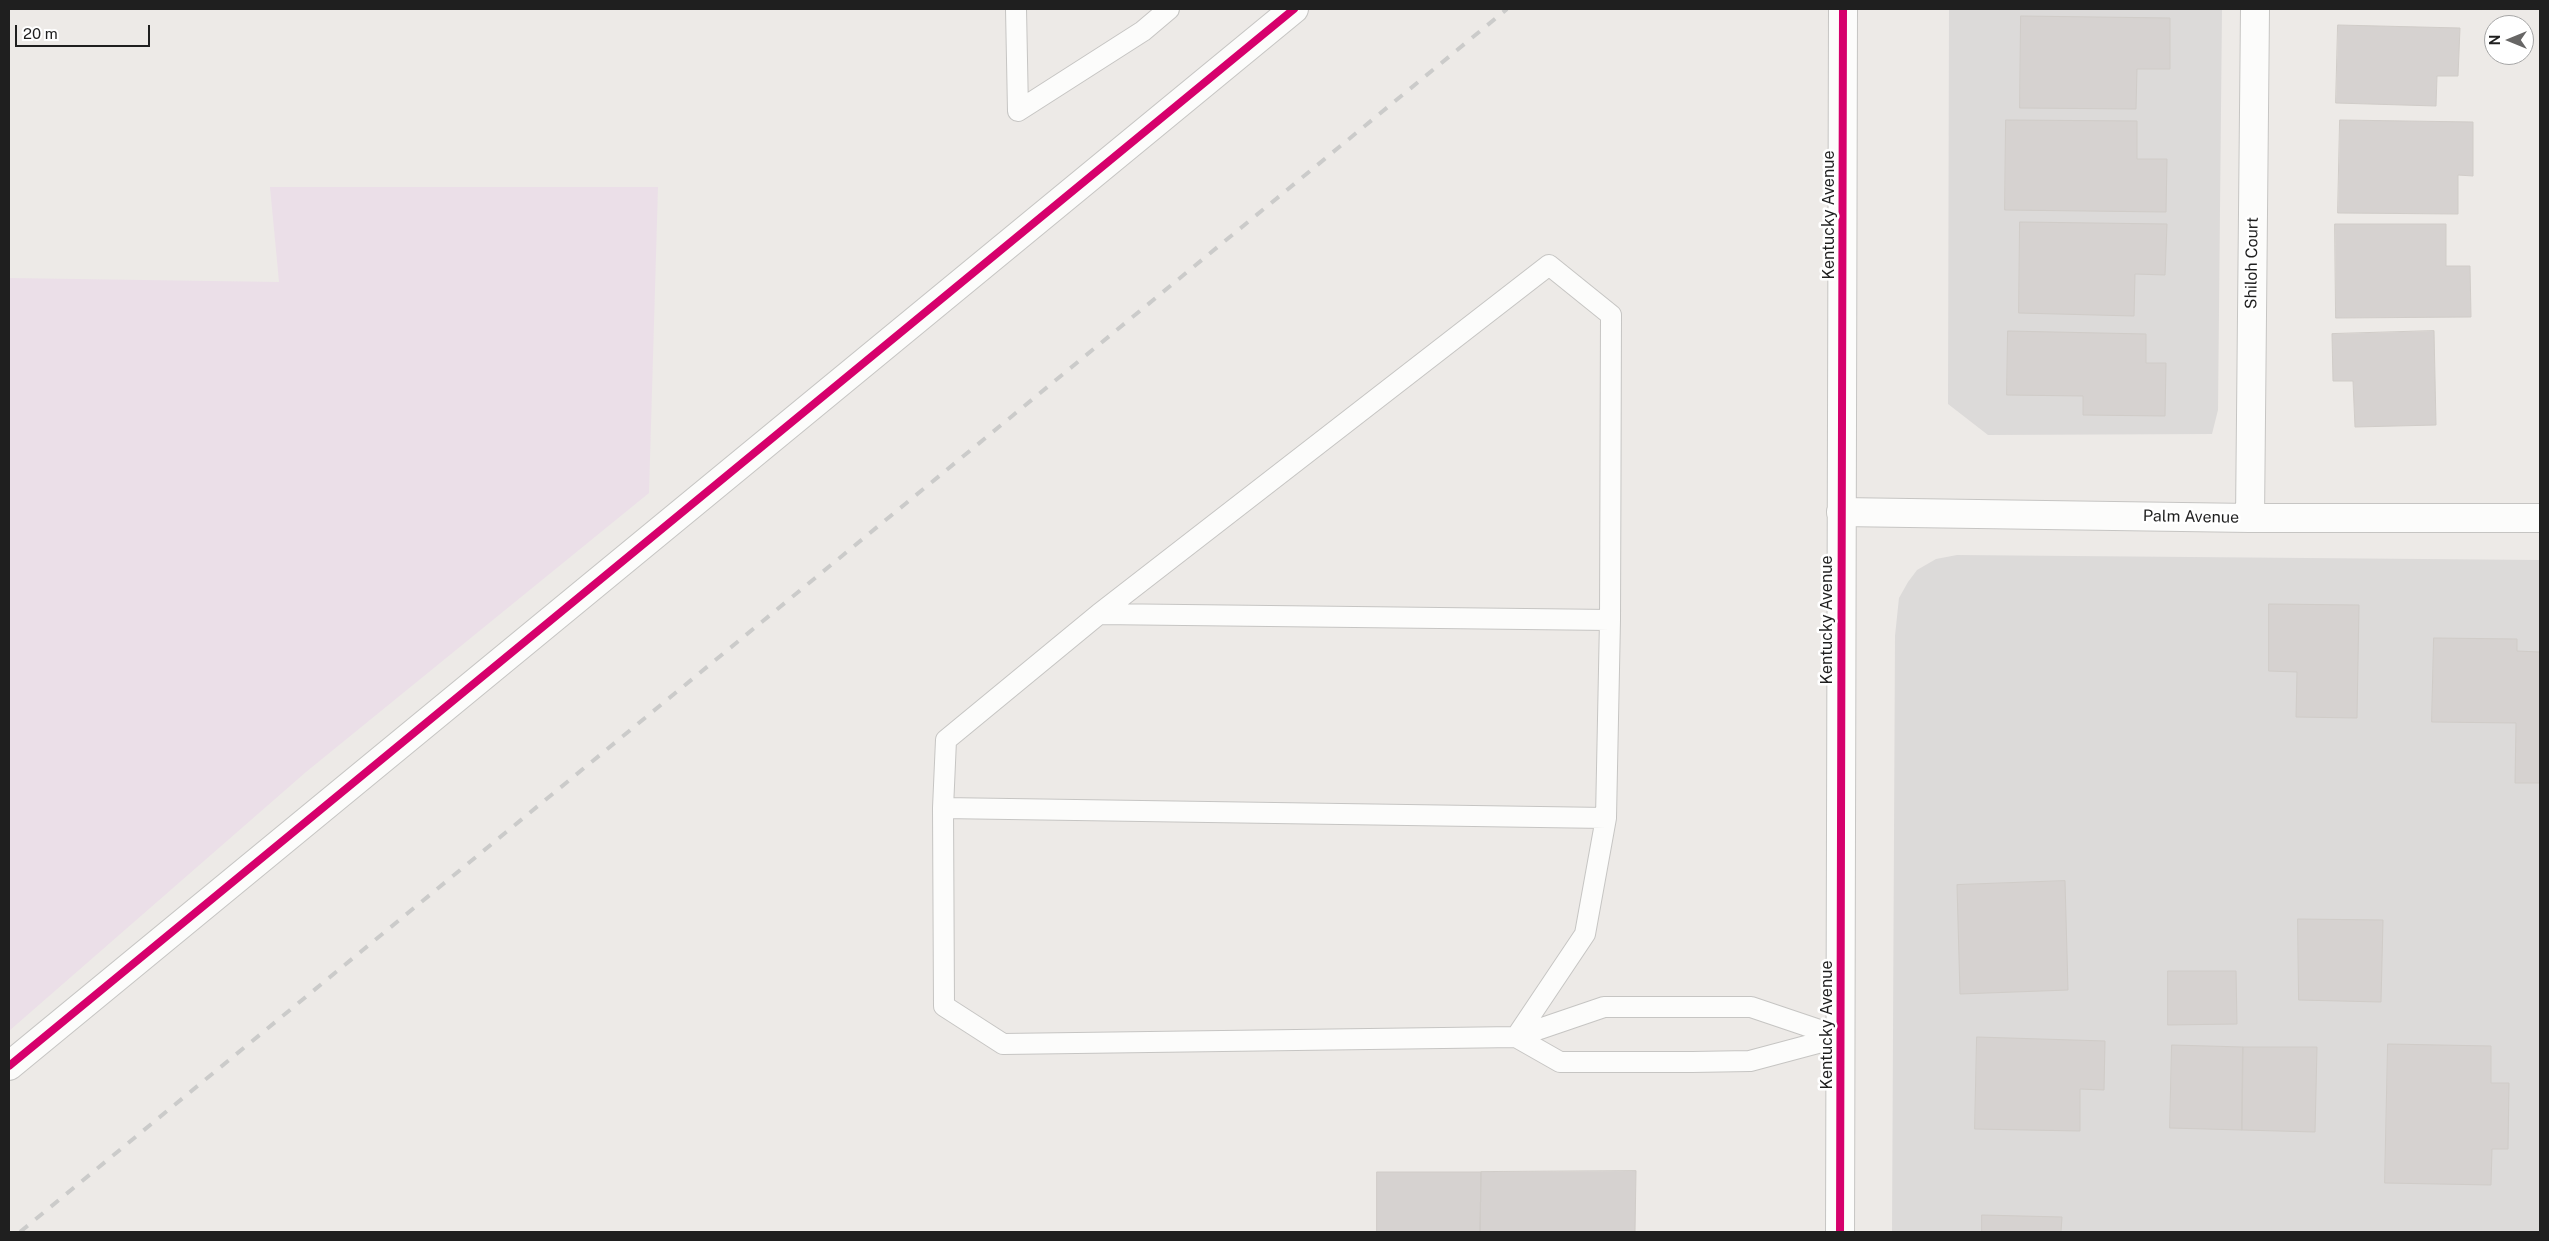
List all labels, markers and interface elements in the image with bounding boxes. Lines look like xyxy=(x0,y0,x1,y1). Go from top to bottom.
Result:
scale bar xyxy=(18,15,152,47)
north arrow xyxy=(2484,15,2534,65)
text: 20 m xyxy=(23,25,58,42)
text: N xyxy=(2487,35,2503,45)
street label: Kentucky Avenue xyxy=(1819,150,1839,280)
street label: Shiloh Court xyxy=(2242,217,2262,309)
street label: Palm Avenue xyxy=(2143,507,2239,527)
street label: Kentucky Avenue xyxy=(1817,555,1837,685)
street label: Kentucky Avenue xyxy=(1817,960,1837,1090)

